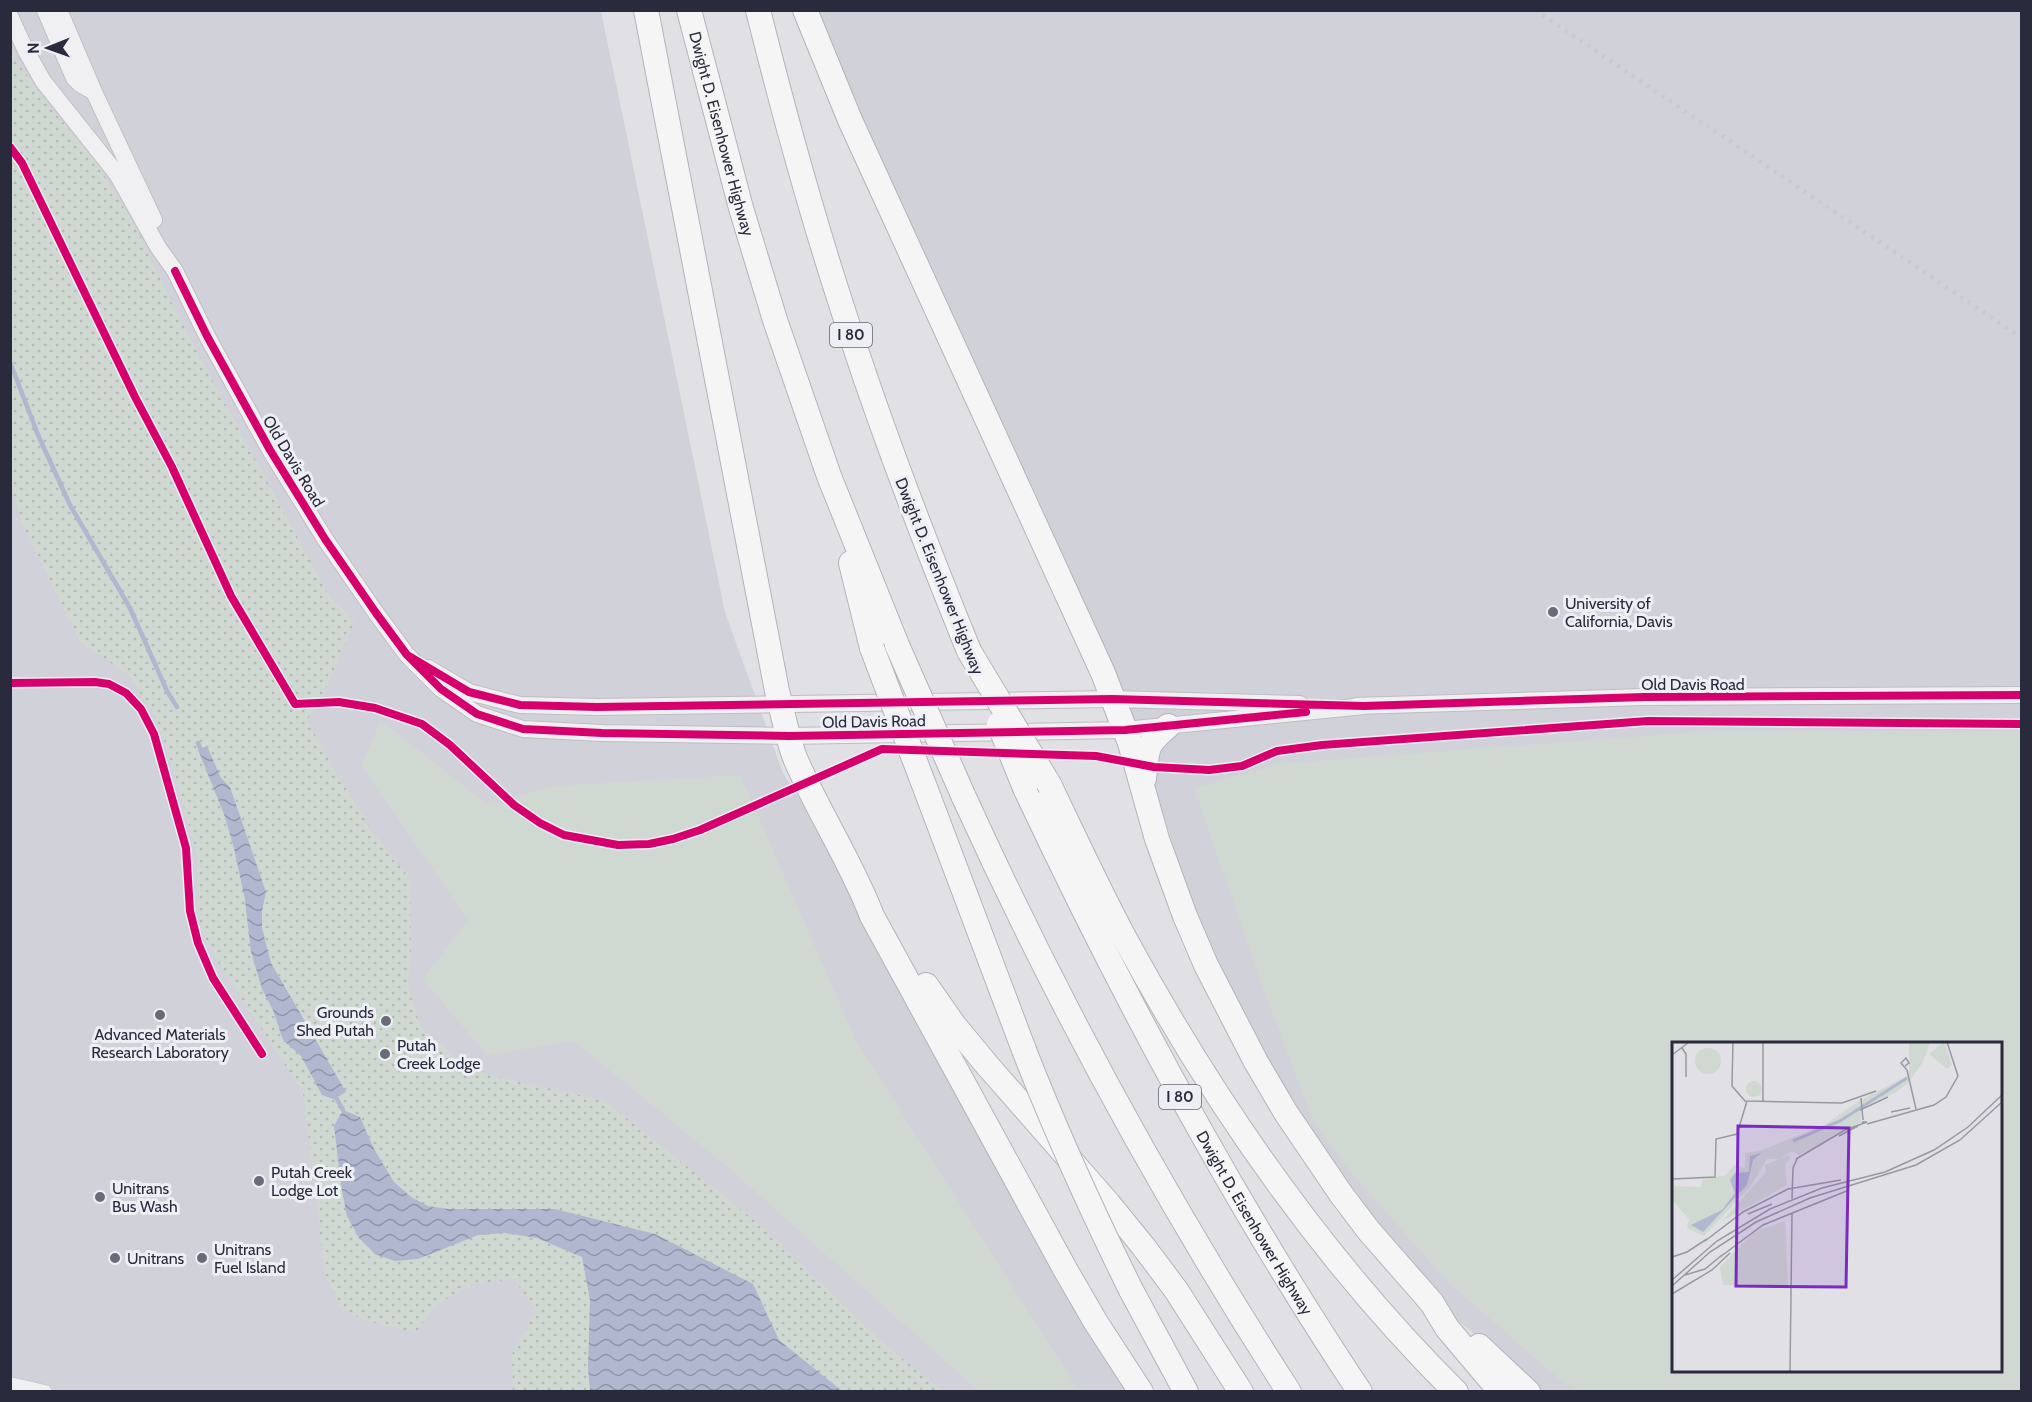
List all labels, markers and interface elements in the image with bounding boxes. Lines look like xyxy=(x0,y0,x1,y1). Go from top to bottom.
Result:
north arrow xyxy=(18,18,78,78)
street label: Dwight D. Eisenhower Highway xyxy=(685,30,758,238)
text: N xyxy=(24,42,43,54)
road number: I 80 xyxy=(830,323,872,347)
street label: Old Davis Road xyxy=(259,412,328,511)
street label: Dwight D. Eisenhower Highway xyxy=(891,475,988,677)
place label: University of California, Davis xyxy=(1565,594,1673,631)
marker: University of California, Davis xyxy=(1546,605,1560,619)
street label: Old Davis Road xyxy=(1641,675,1745,694)
street label: Old Davis Road xyxy=(822,711,926,732)
place label: Grounds Shed Putah xyxy=(296,1003,374,1040)
marker: Advanced Materials Research Laboratory xyxy=(153,1008,167,1022)
marker: Grounds Shed Putah xyxy=(379,1014,393,1028)
place label: Advanced Materials Research Laboratory xyxy=(91,1025,229,1062)
place label: Putah Creek Lodge xyxy=(397,1036,480,1073)
inset map xyxy=(1672,1042,2002,1372)
marker: Putah Creek Lodge xyxy=(378,1047,392,1061)
road number: I 80 xyxy=(1159,1085,1201,1109)
street label: Dwight D. Eisenhower Highway xyxy=(1192,1128,1317,1319)
place label: Putah Creek Lodge Lot xyxy=(271,1163,353,1200)
marker: Putah Creek Lodge Lot xyxy=(252,1174,266,1188)
place label: Unitrans Bus Wash xyxy=(112,1179,178,1216)
marker: Unitrans Bus Wash xyxy=(93,1190,107,1204)
place label: Unitrans Fuel Island xyxy=(214,1240,286,1277)
place label: Unitrans xyxy=(127,1249,185,1268)
marker: Unitrans xyxy=(108,1251,122,1265)
marker: Unitrans Fuel Island xyxy=(195,1251,209,1265)

